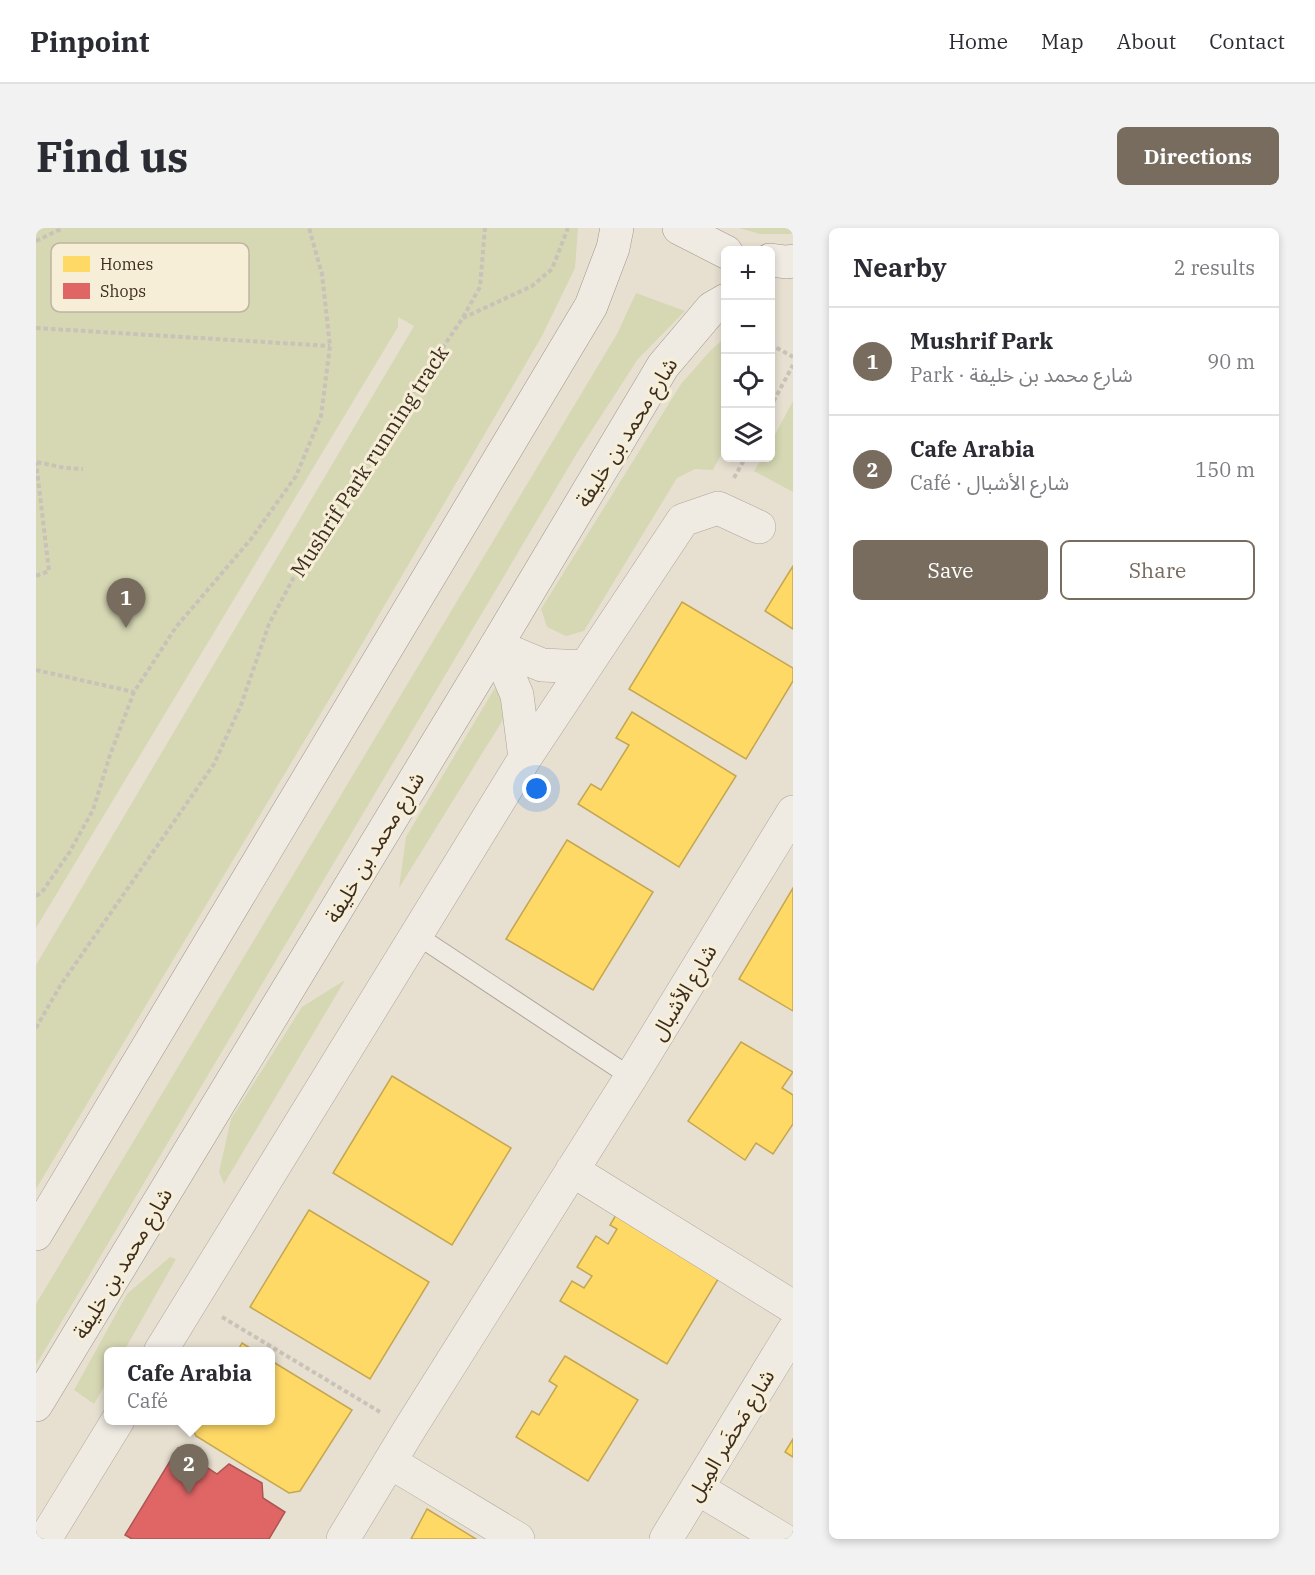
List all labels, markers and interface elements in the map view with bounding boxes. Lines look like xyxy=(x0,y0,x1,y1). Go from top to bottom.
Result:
text: Pinpoint xyxy=(30,23,150,60)
text: Home xyxy=(948,27,1008,55)
text: Map xyxy=(1041,27,1084,55)
text: About xyxy=(1117,27,1176,55)
text: Contact xyxy=(1209,27,1285,55)
button: Directions xyxy=(1117,127,1279,185)
text: Find us xyxy=(36,129,188,184)
legend xyxy=(51,243,249,312)
map controls xyxy=(721,246,775,462)
button: + xyxy=(721,246,775,300)
text: Nearby xyxy=(853,250,947,284)
text: Homes xyxy=(100,254,153,274)
text: 2 results xyxy=(1174,254,1255,281)
text: Shops xyxy=(100,281,146,301)
button: − xyxy=(721,300,775,354)
text: Mushrif Park xyxy=(910,326,1053,355)
street label: Mushrif Park running track xyxy=(284,339,455,582)
text: 1 xyxy=(867,348,879,375)
text: 90 m xyxy=(1207,348,1255,375)
street label: شارع محمد بن خليفة xyxy=(569,352,685,513)
button: locate xyxy=(721,354,775,408)
text: Park · شارع محمد بن خليفة xyxy=(910,361,1133,388)
button: layers xyxy=(721,408,775,462)
text: Cafe Arabia xyxy=(910,434,1035,463)
text: 2 xyxy=(867,456,879,483)
text: 150 m xyxy=(1195,456,1255,483)
text: Café · شارع الأشبال xyxy=(910,469,1069,496)
button: Save xyxy=(853,540,1048,600)
button: Share xyxy=(1060,540,1255,600)
pin: 1 xyxy=(106,578,146,628)
street label: شارع محمد بن خليفة xyxy=(318,766,432,929)
your location xyxy=(522,774,551,803)
street label: شارع الأشبال xyxy=(643,939,724,1046)
street label: شارع محمد بن خليفة xyxy=(66,1182,180,1345)
popup xyxy=(104,1347,275,1425)
text: Cafe Arabia xyxy=(127,1358,252,1387)
street label: شارع مَحضَر المِيل xyxy=(680,1364,782,1507)
text: Café xyxy=(127,1387,168,1414)
pin: 2 xyxy=(170,1444,208,1494)

